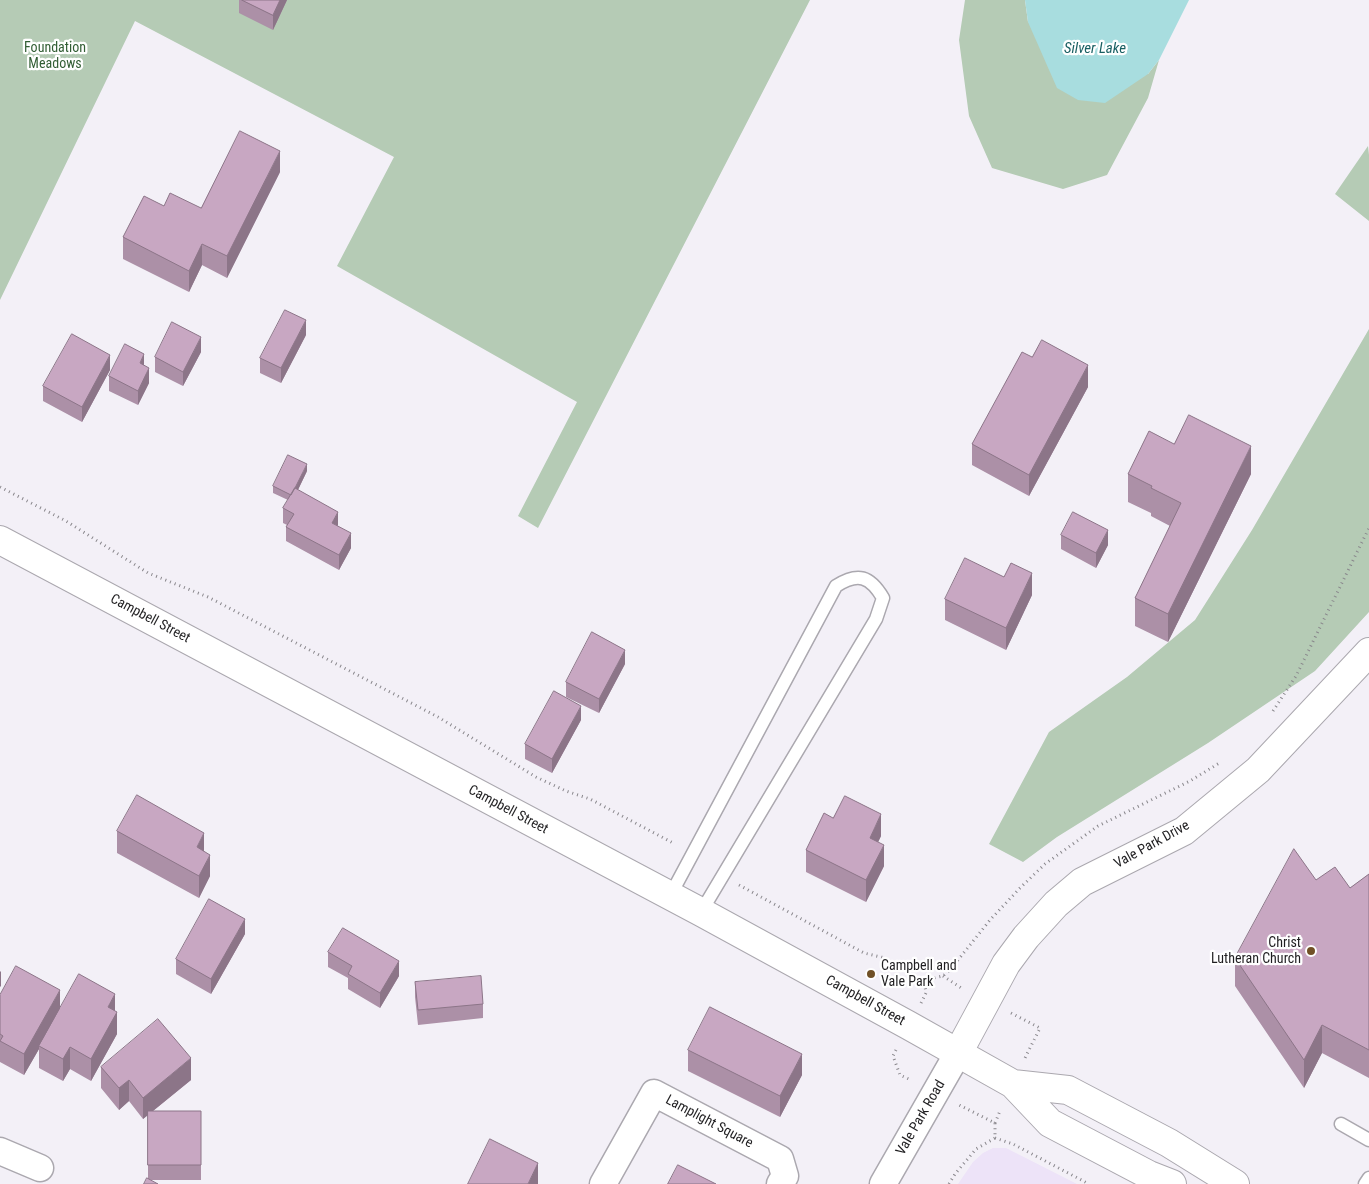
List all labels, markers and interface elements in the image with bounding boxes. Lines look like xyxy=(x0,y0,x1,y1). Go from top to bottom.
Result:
park label: Foundation Meadows xyxy=(24,40,86,72)
water label: Silver Lake xyxy=(1064,40,1126,58)
street label: Campbell Street xyxy=(107,591,193,647)
street label: Campbell Street xyxy=(465,782,551,838)
street label: Vale Park Drive xyxy=(1111,817,1193,873)
place label: Christ Lutheran Church xyxy=(1211,935,1301,968)
marker: Christ Lutheran Church xyxy=(1305,945,1317,957)
place label: Campbell and Vale Park xyxy=(881,958,957,990)
marker: Campbell and Vale Park xyxy=(865,968,877,980)
street label: Campbell Street xyxy=(822,972,908,1030)
street label: Vale Park Road xyxy=(893,1078,949,1158)
street label: Lamplight Square xyxy=(662,1092,756,1152)

